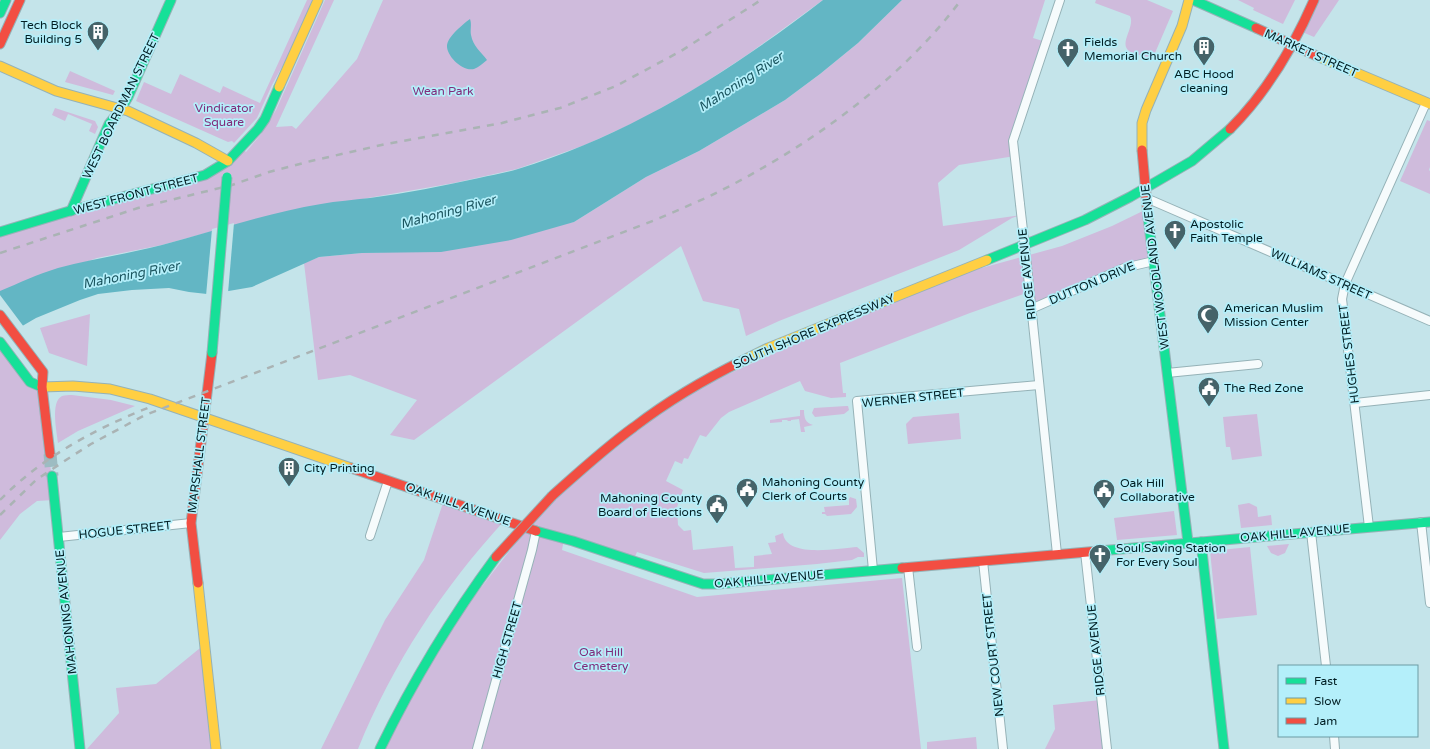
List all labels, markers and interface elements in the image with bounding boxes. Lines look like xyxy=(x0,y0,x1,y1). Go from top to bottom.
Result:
place label: Tech Block Building 5 xyxy=(20,18,82,46)
building icon: Tech Block Building 5 xyxy=(85,19,111,52)
street label: MARKET STREET xyxy=(1262,26,1360,80)
street label: WEST BOARDMAN STREET xyxy=(80,30,163,181)
building icon: ABC Hood cleaning xyxy=(1191,34,1217,67)
place label: Fields Memorial Church xyxy=(1084,35,1182,63)
church icon: Fields Memorial Church xyxy=(1055,36,1081,69)
water label: Mahoning River xyxy=(696,48,788,115)
place label: ABC Hood cleaning xyxy=(1174,67,1234,95)
park label: Wean Park xyxy=(412,84,474,98)
park label: Vindicator Square xyxy=(195,101,254,129)
street label: WEST FRONT STREET xyxy=(72,170,200,217)
street label: WEST WOODLAND AVENUE xyxy=(1138,183,1172,350)
water label: Mahoning River xyxy=(399,191,499,232)
place label: Apostolic Faith Temple xyxy=(1190,217,1263,245)
church icon: Apostolic Faith Temple xyxy=(1162,218,1188,251)
street label: RIDGE AVENUE xyxy=(1015,227,1039,320)
street label: WILLIAMS STREET xyxy=(1268,245,1374,303)
water label: Mahoning River xyxy=(81,257,183,292)
street label: DUTTON DRIVE xyxy=(1047,258,1137,307)
street label: SOUTH SHORE EXPRESSWAY xyxy=(731,290,897,371)
place label: American Muslim Mission Center xyxy=(1224,301,1323,329)
mosque icon: American Muslim Mission Center xyxy=(1195,302,1221,335)
street label: HUGHES STREET xyxy=(1336,303,1362,404)
public building icon: The Red Zone xyxy=(1196,375,1222,408)
place label: The Red Zone xyxy=(1224,381,1304,395)
street label: WERNER STREET xyxy=(861,386,965,410)
street label: MARSHALL STREET xyxy=(185,395,213,514)
building icon: City Printing xyxy=(276,455,302,488)
place label: City Printing xyxy=(304,461,375,475)
place label: Mahoning County Clerk of Courts xyxy=(762,475,865,503)
public building icon: Mahoning County Clerk of Courts xyxy=(734,476,760,509)
place label: Oak Hill Collaborative xyxy=(1120,476,1195,504)
public building icon: Oak Hill Collaborative xyxy=(1091,477,1117,510)
street label: OAK HILL AVENUE xyxy=(404,479,513,529)
place label: Mahoning County Board of Elections xyxy=(598,491,703,519)
public building icon: Mahoning County Board of Elections xyxy=(704,492,730,525)
street label: HOGUE STREET xyxy=(78,518,173,542)
street label: OAK HILL AVENUE xyxy=(1240,521,1351,545)
place label: Soul Saving Station For Every Soul xyxy=(1116,541,1226,569)
church icon: Soul Saving Station For Every Soul xyxy=(1087,542,1113,575)
street label: MAHONING AVENUE xyxy=(52,549,79,675)
street label: OAK HILL AVENUE xyxy=(714,567,825,591)
street label: NEW COURT STREET xyxy=(979,592,1006,717)
street label: HIGH STREET xyxy=(489,599,525,680)
street label: RIDGE AVENUE xyxy=(1084,603,1108,696)
park label: Oak Hill Cemetery xyxy=(573,645,629,673)
legend xyxy=(1278,665,1418,737)
text: Fast xyxy=(1314,674,1338,688)
text: Slow xyxy=(1314,694,1341,708)
text: Jam xyxy=(1314,714,1337,728)

